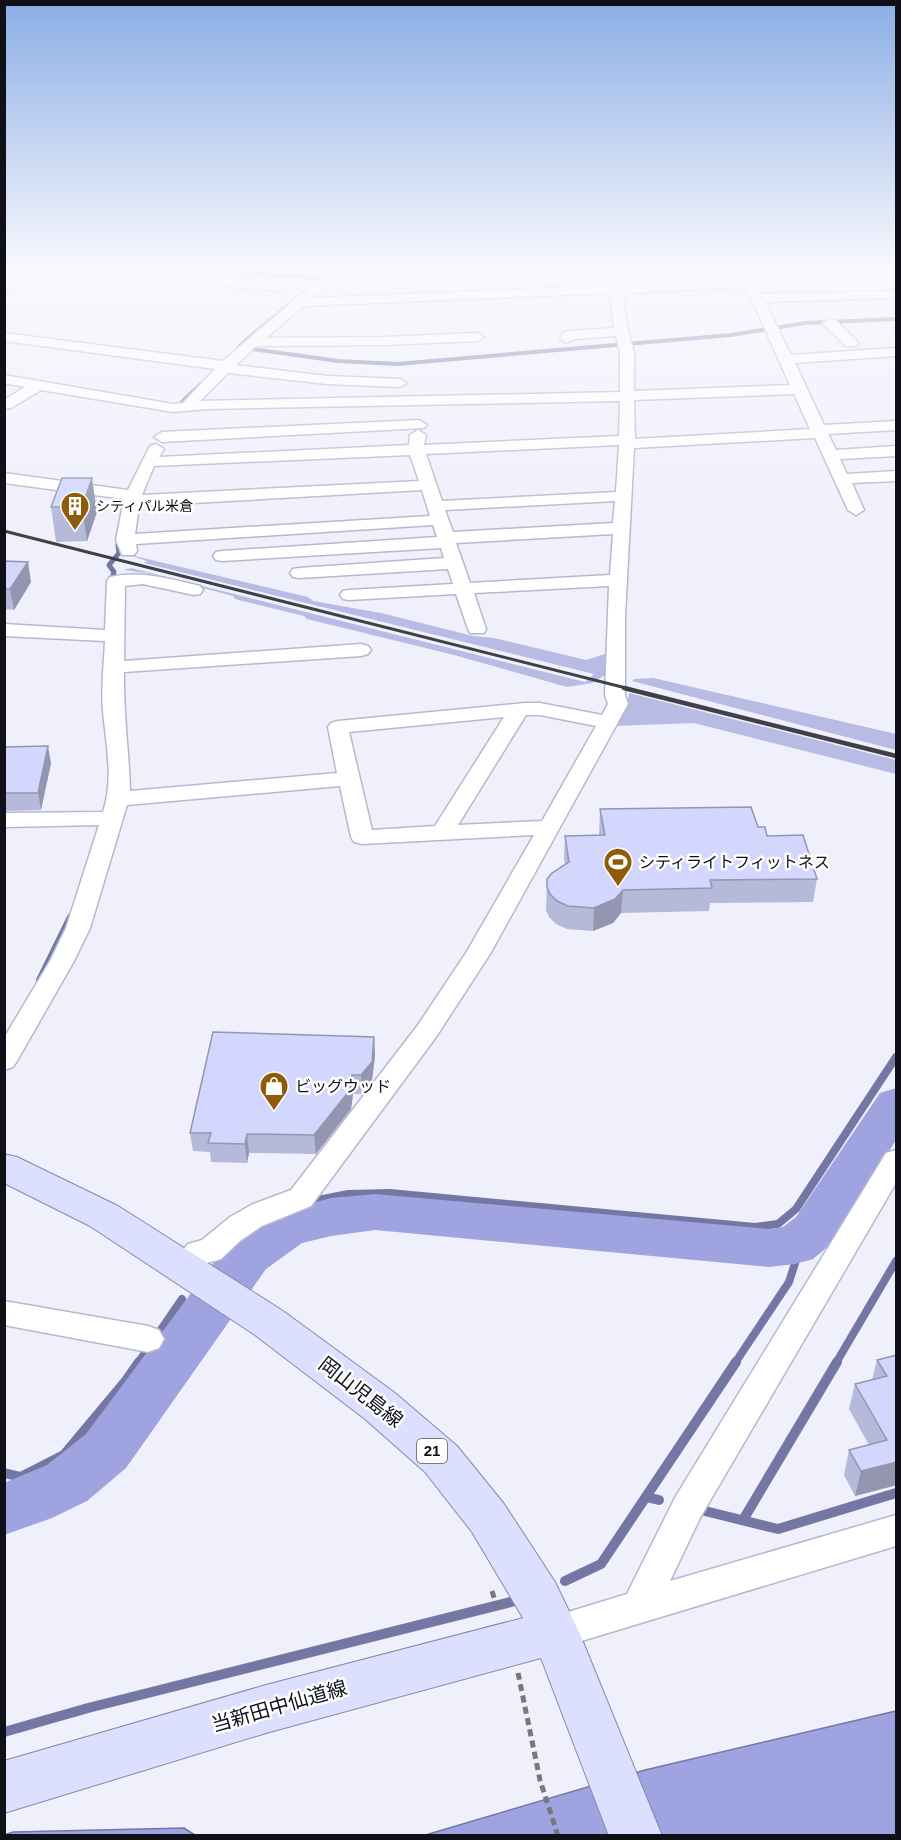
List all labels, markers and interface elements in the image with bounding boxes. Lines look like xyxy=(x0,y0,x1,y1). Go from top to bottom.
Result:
building icon: シティパル米倉 xyxy=(59,490,91,532)
place label: シティパル米倉 xyxy=(96,498,193,514)
sports icon: シティライトフィットネス xyxy=(602,846,634,888)
place label: シティライトフィットネス xyxy=(639,854,830,871)
shop icon: ビッグウッド xyxy=(258,1070,290,1112)
place label: ビッグウッド xyxy=(295,1078,391,1095)
street label: 岡山児島線 xyxy=(315,1353,407,1431)
road number: 21 xyxy=(417,1439,447,1463)
street label: 当新田中仙道線 xyxy=(209,1676,349,1736)

